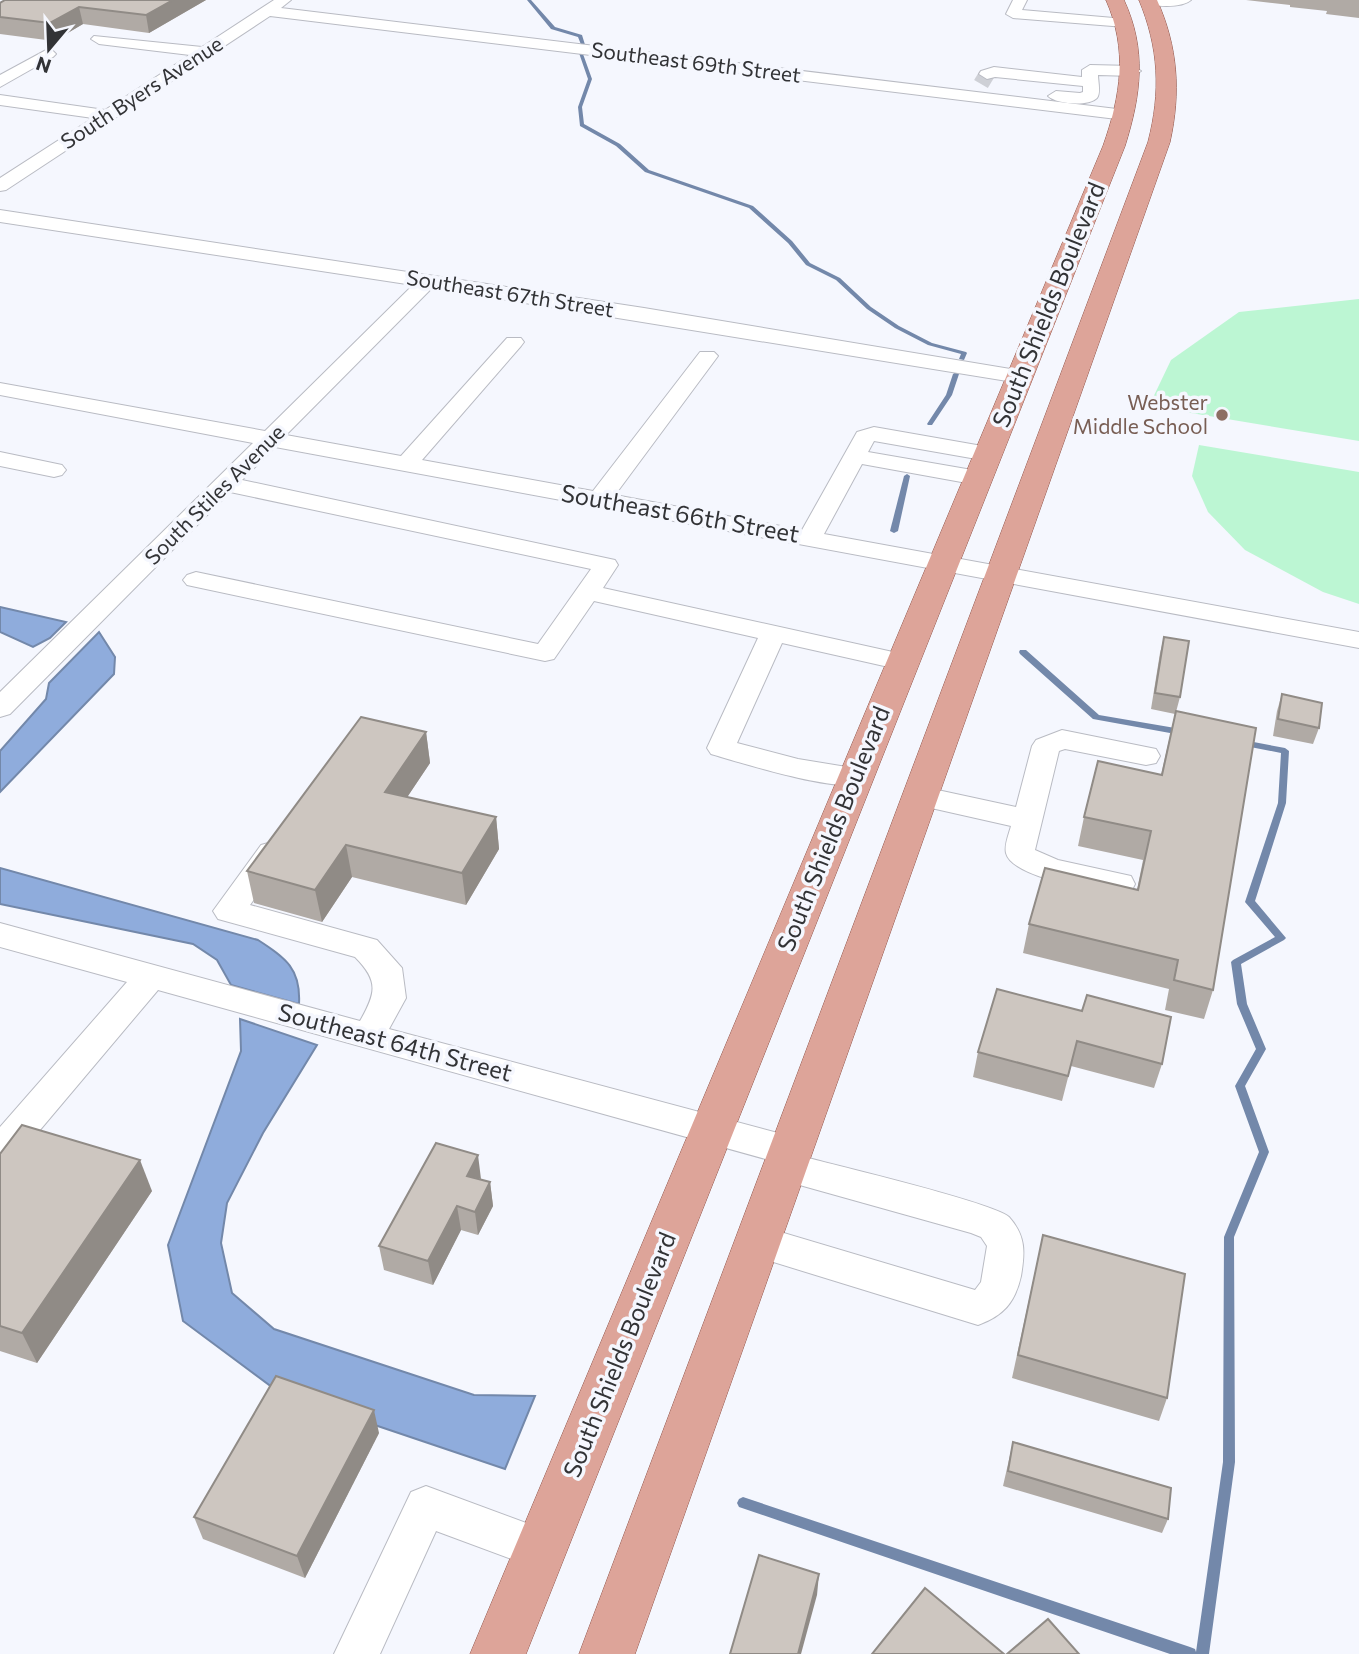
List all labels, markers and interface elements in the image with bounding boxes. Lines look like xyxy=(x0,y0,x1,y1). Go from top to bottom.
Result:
north arrow xyxy=(14,14,84,84)
street label: South Byers Avenue xyxy=(56,30,227,153)
street label: Southeast 69th Street xyxy=(590,36,802,87)
text: N xyxy=(33,52,54,79)
street label: South Shields Boulevard xyxy=(985,178,1110,431)
street label: Southeast 67th Street xyxy=(405,264,616,321)
place label: Webster Middle School xyxy=(1073,389,1208,438)
marker: Webster Middle School xyxy=(1214,407,1230,423)
street label: South Stiles Avenue xyxy=(139,419,289,569)
street label: Southeast 66th Street xyxy=(559,477,802,548)
street label: South Shields Boulevard xyxy=(770,702,895,955)
street label: Southeast 64th Street xyxy=(275,996,516,1087)
street label: South Shields Boulevard xyxy=(556,1228,681,1481)

